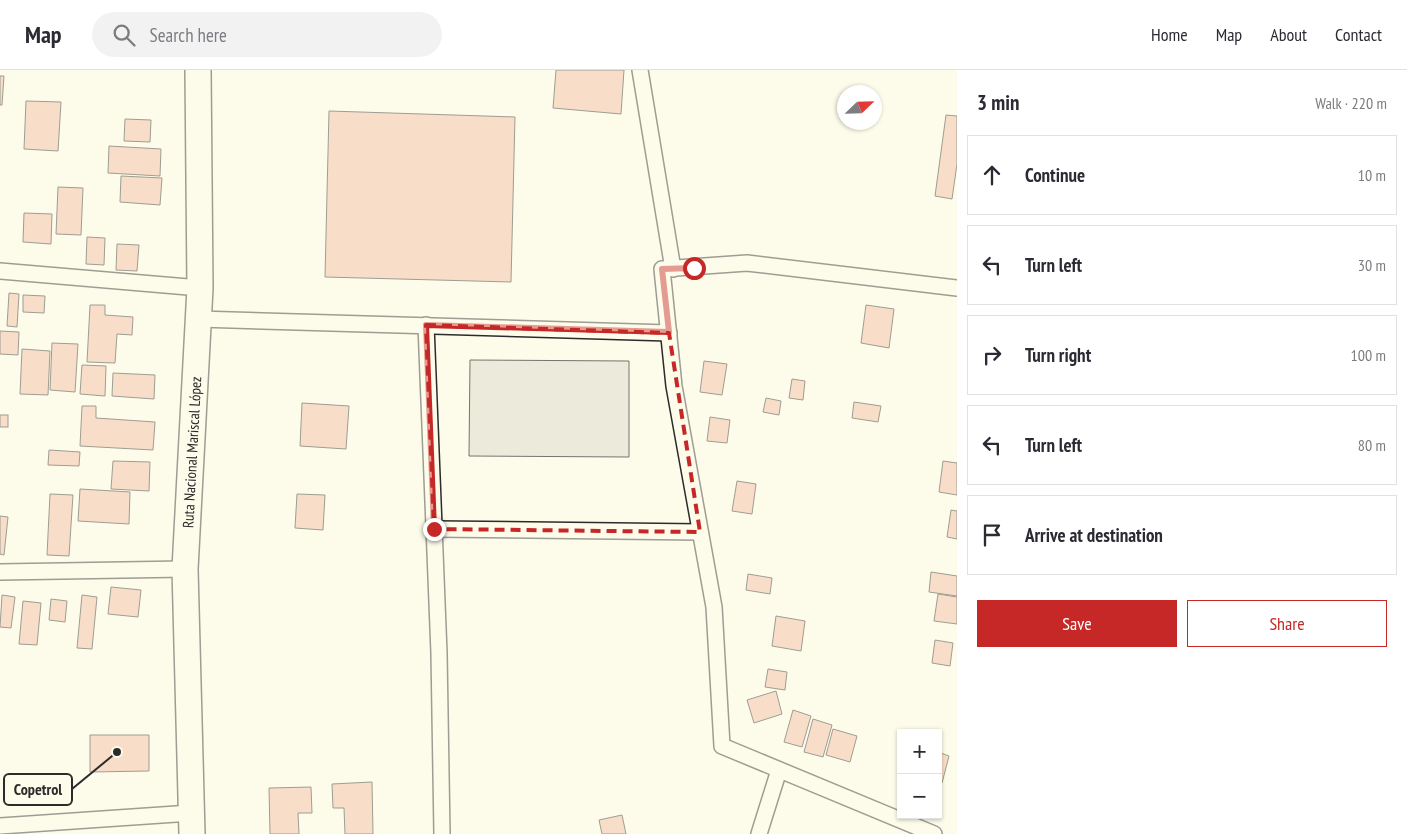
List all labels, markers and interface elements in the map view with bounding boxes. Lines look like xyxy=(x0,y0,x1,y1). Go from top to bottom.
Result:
search box xyxy=(92,12,442,57)
text: Map xyxy=(25,19,62,50)
icon: search xyxy=(110,21,138,49)
text: Search here xyxy=(150,23,227,47)
text: Home xyxy=(1151,23,1188,46)
text: Map xyxy=(1216,23,1242,46)
text: About xyxy=(1270,23,1307,46)
text: Contact xyxy=(1335,23,1382,46)
north arrow xyxy=(837,85,882,130)
text: 3 min xyxy=(977,89,1019,116)
text: Walk · 220 m xyxy=(1315,93,1387,113)
icon: ahead xyxy=(978,161,1006,189)
text: Continue xyxy=(1025,163,1085,187)
text: 10 m xyxy=(1358,165,1386,185)
icon: left xyxy=(978,251,1006,279)
text: Turn left xyxy=(1025,253,1082,277)
text: 30 m xyxy=(1358,255,1386,275)
route start xyxy=(683,257,706,280)
icon: right xyxy=(978,341,1006,369)
text: Turn right xyxy=(1025,343,1091,367)
text: 100 m xyxy=(1351,345,1386,365)
street label: Ruta Nacional Mariscal López xyxy=(178,376,205,529)
icon: left xyxy=(978,431,1006,459)
text: Turn left xyxy=(1025,433,1082,457)
text: 80 m xyxy=(1358,435,1386,455)
route end xyxy=(423,518,446,541)
icon: arrive xyxy=(978,521,1006,549)
text: Arrive at destination xyxy=(1025,523,1163,547)
button: Save xyxy=(977,600,1177,647)
button: Share xyxy=(1187,600,1387,647)
map controls xyxy=(897,729,942,819)
button: + xyxy=(897,729,942,774)
callout: Copetrol xyxy=(4,774,72,805)
button: − xyxy=(897,774,942,819)
text: Copetrol xyxy=(14,779,62,799)

